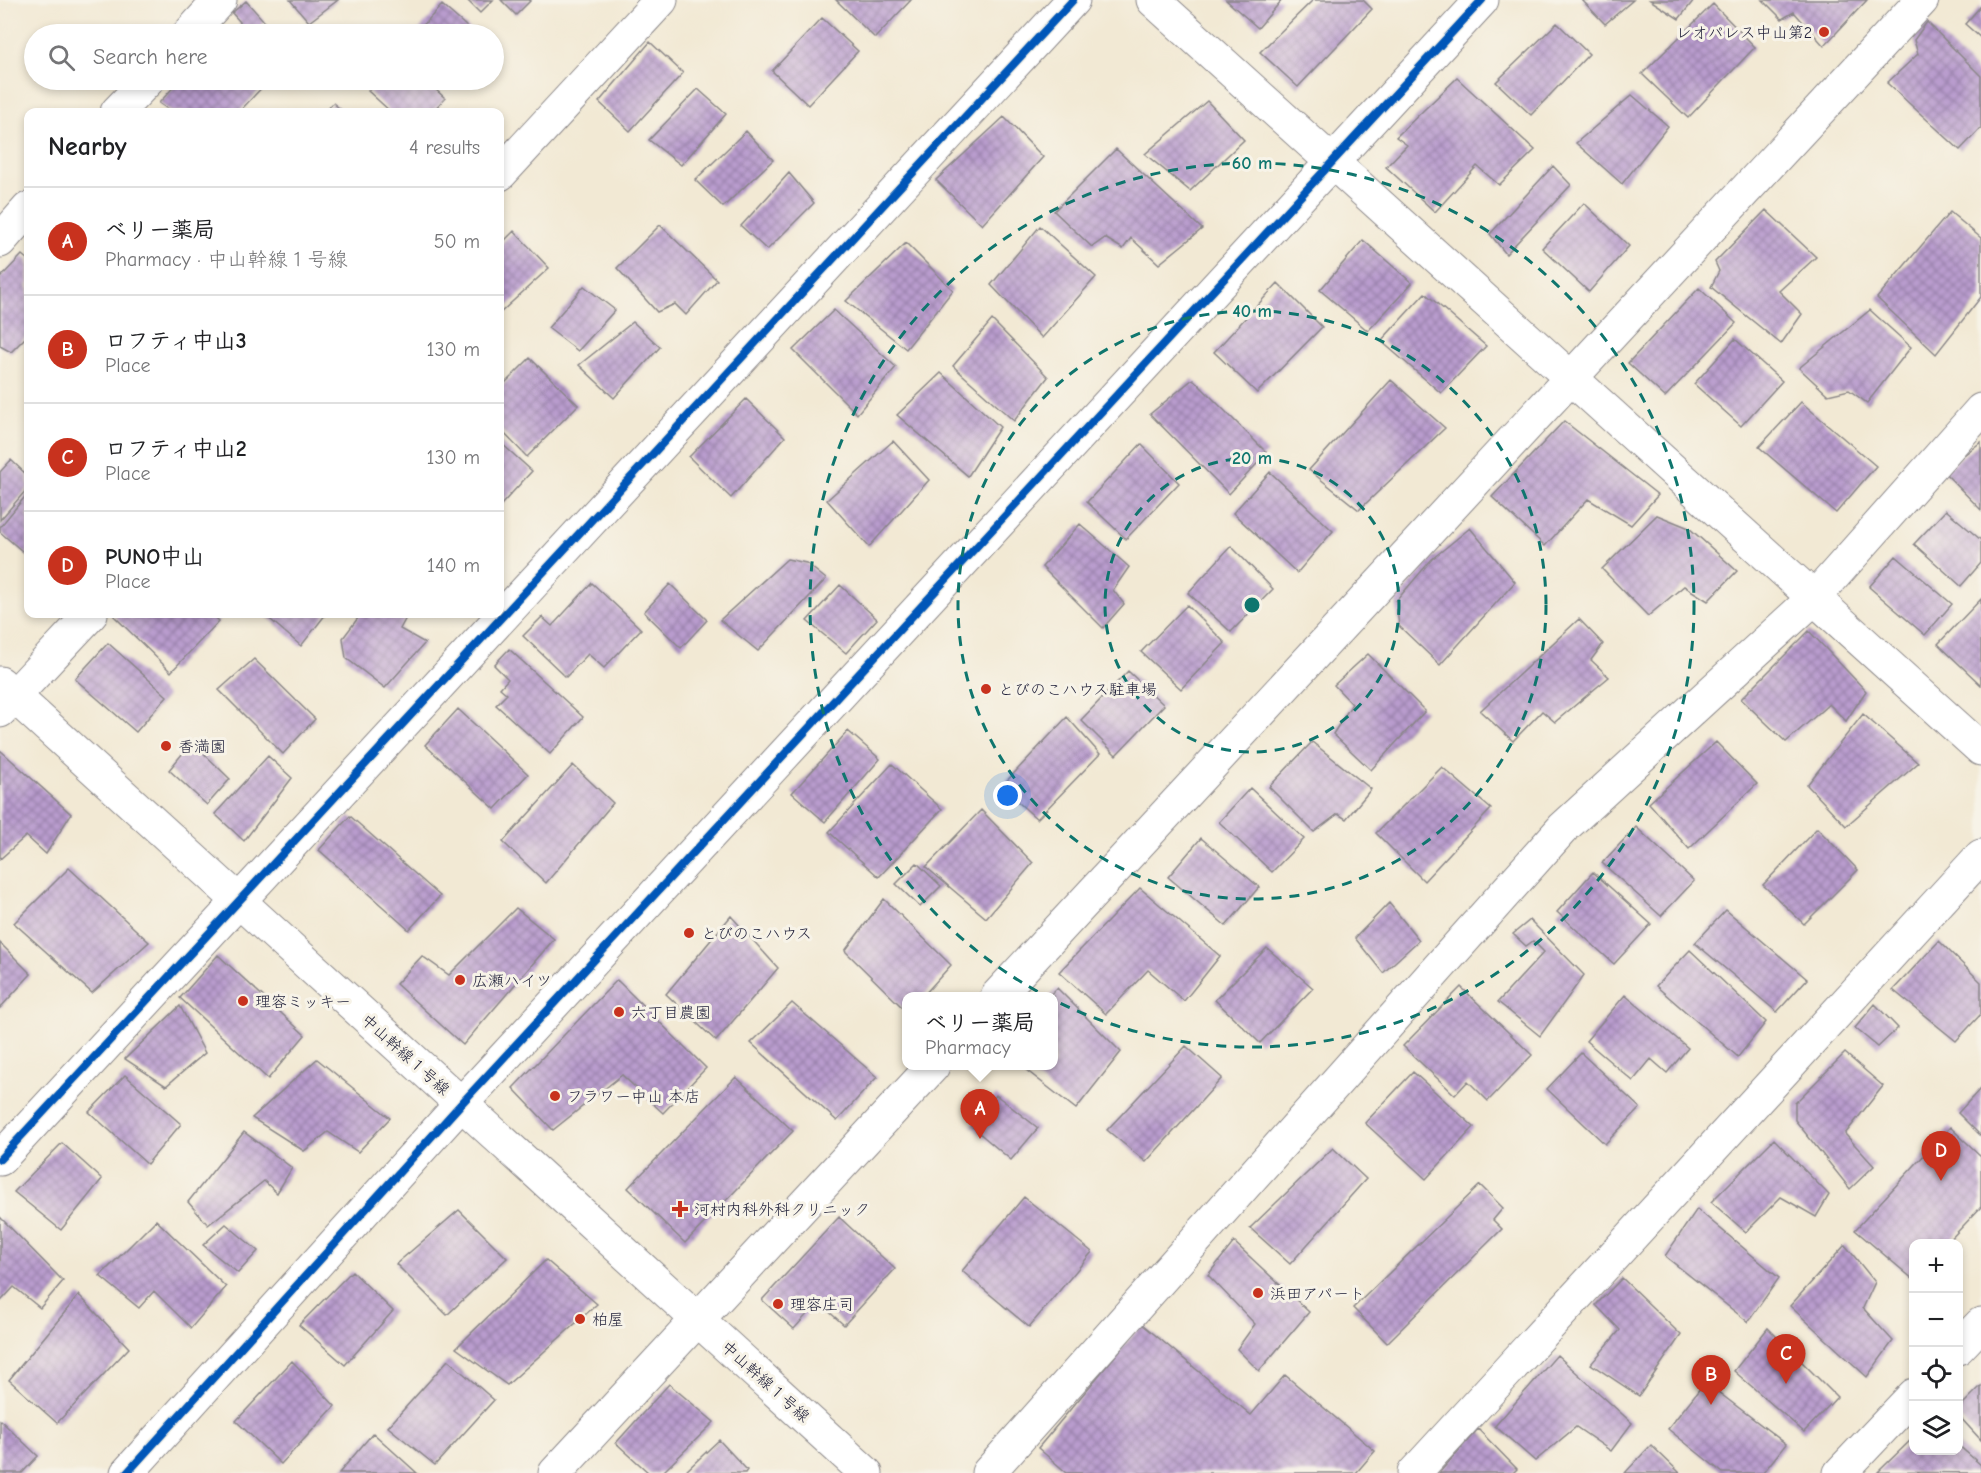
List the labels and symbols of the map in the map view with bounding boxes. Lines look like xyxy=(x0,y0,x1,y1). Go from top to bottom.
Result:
place label: レオパレス中山第2 xyxy=(1676,24,1812,42)
marker: レオパレス中山第2 xyxy=(1817,25,1831,39)
text: 60 m xyxy=(1232,153,1272,174)
text: 40 m xyxy=(1232,301,1272,322)
text: 20 m xyxy=(1232,448,1272,469)
centre of rings xyxy=(1242,595,1262,615)
place label: とびのこハウス駐車場 xyxy=(998,681,1157,699)
marker: とびのこハウス駐車場 xyxy=(979,682,993,696)
place label: 香満園 xyxy=(178,738,226,756)
marker: 香満園 xyxy=(159,739,173,753)
your location xyxy=(993,781,1022,810)
place label: とびのこハウス xyxy=(701,925,812,943)
marker: とびのこハウス xyxy=(682,926,696,940)
place label: 広瀬ハイツ xyxy=(472,972,552,990)
marker: 広瀬ハイツ xyxy=(453,973,467,987)
place label: 理容ミッキー xyxy=(255,993,351,1011)
marker: 理容ミッキー xyxy=(236,994,250,1008)
place label: 六丁目農園 xyxy=(631,1004,711,1022)
marker: 六丁目農園 xyxy=(612,1005,626,1019)
street label: 中山幹線１号線 xyxy=(358,1011,453,1099)
place label: フラワー中山 本店 xyxy=(567,1088,700,1106)
marker: フラワー中山 本店 xyxy=(548,1089,562,1103)
pin: A xyxy=(960,1090,1000,1139)
pin: D xyxy=(1922,1132,1960,1181)
marker: 河村内科外科クリニック xyxy=(671,1200,689,1218)
place label: 河村内科外科クリニック xyxy=(694,1201,870,1219)
place label: 浜田アパート xyxy=(1270,1285,1365,1303)
marker: 浜田アパート xyxy=(1251,1286,1265,1300)
place label: 理容庄司 xyxy=(790,1296,854,1314)
marker: 理容庄司 xyxy=(771,1297,785,1311)
place label: 柏屋 xyxy=(592,1311,624,1329)
marker: 柏屋 xyxy=(573,1312,587,1326)
pin: C xyxy=(1766,1334,1806,1384)
street label: 中山幹線１号線 xyxy=(718,1338,813,1426)
pin: B xyxy=(1692,1356,1730,1405)

